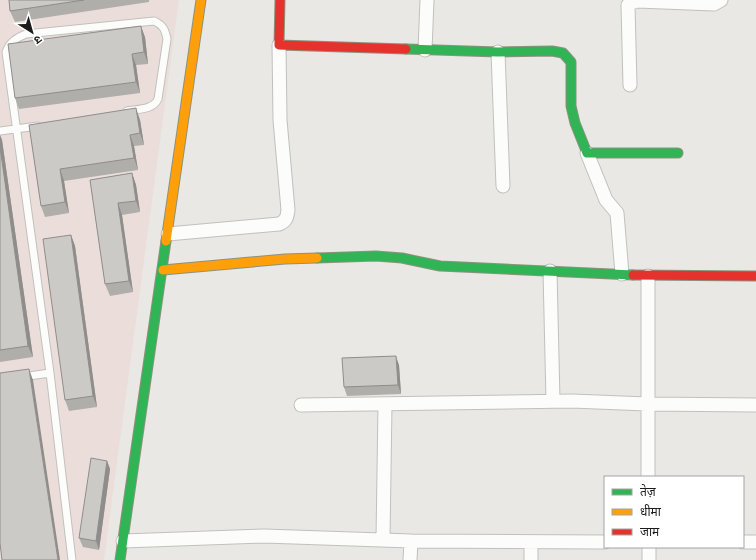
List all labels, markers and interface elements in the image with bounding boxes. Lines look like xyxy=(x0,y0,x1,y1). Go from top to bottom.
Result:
north arrow xyxy=(12,12,52,52)
text: उ xyxy=(31,32,44,47)
legend xyxy=(604,476,744,548)
text: तेज़ xyxy=(640,484,657,499)
text: धीमा xyxy=(640,504,662,519)
text: जाम xyxy=(640,525,660,539)

